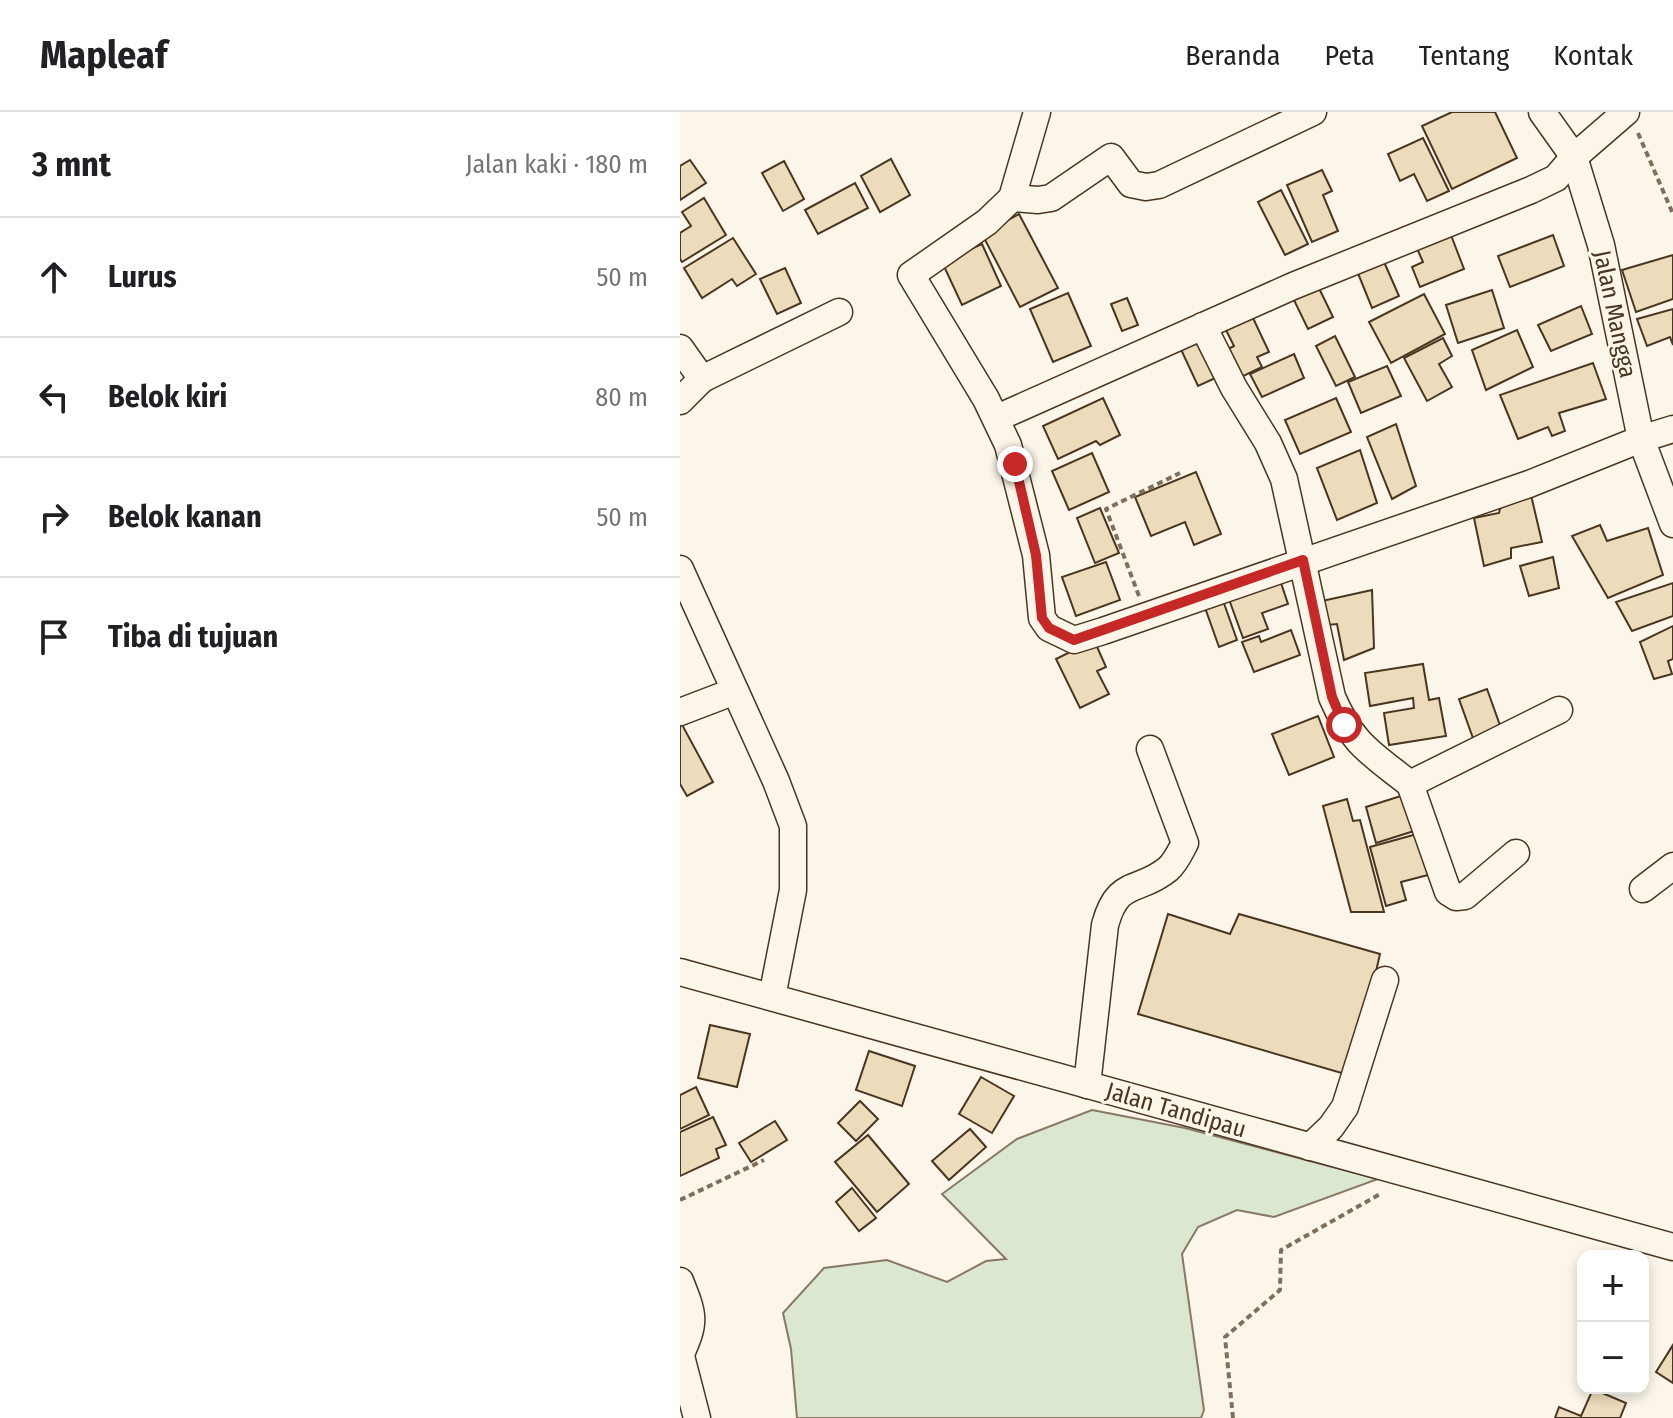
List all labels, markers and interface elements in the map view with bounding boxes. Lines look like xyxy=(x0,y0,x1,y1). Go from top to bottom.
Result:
text: Mapleaf xyxy=(40,32,167,78)
text: Beranda xyxy=(1185,39,1280,72)
text: Peta xyxy=(1324,39,1375,72)
text: Tentang xyxy=(1419,39,1509,72)
text: Kontak xyxy=(1553,39,1633,72)
text: 3 mnt xyxy=(32,144,111,185)
text: Jalan kaki · 180 m xyxy=(465,149,648,180)
street label: Jalan Mangga xyxy=(1588,248,1642,380)
icon: ahead xyxy=(32,255,76,299)
text: Lurus xyxy=(108,259,177,295)
text: 50 m xyxy=(596,262,648,293)
icon: left xyxy=(32,375,76,419)
text: Belok kiri xyxy=(108,379,227,415)
text: 80 m xyxy=(595,382,648,413)
route end xyxy=(997,446,1033,482)
icon: right xyxy=(32,495,76,539)
text: Belok kanan xyxy=(108,499,262,535)
text: 50 m xyxy=(596,502,648,533)
icon: arrive xyxy=(32,615,76,659)
text: Tiba di tujuan xyxy=(108,619,278,655)
route start xyxy=(1326,707,1362,743)
street label: Jalan Tandipau xyxy=(1103,1077,1249,1143)
map controls xyxy=(1577,1250,1649,1394)
button: + xyxy=(1577,1250,1649,1322)
button: − xyxy=(1577,1322,1649,1394)

